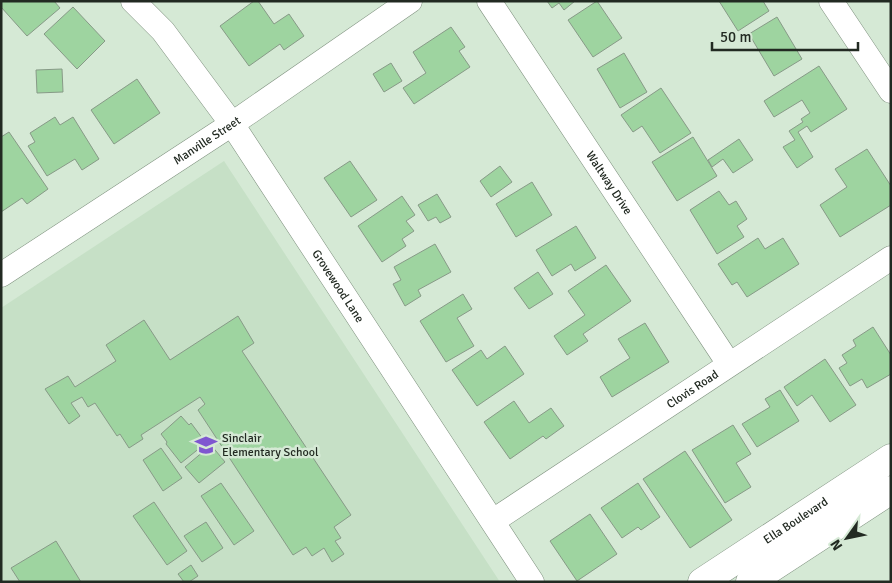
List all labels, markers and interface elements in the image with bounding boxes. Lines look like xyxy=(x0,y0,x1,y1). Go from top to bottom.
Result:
scale bar xyxy=(712,20,858,52)
text: 50 m xyxy=(720,28,751,46)
street label: Manville Street xyxy=(171,113,244,168)
street label: Waltway Drive xyxy=(582,148,635,218)
street label: Grovewood Lane xyxy=(308,247,367,326)
street label: Clovis Road xyxy=(664,367,721,412)
place label: Sinclair Elementary School xyxy=(222,431,319,460)
school or university icon: Sinclair Elementary School xyxy=(193,432,219,458)
street label: Ella Boulevard xyxy=(761,494,831,548)
north arrow xyxy=(822,513,872,563)
text: N xyxy=(827,536,846,554)

